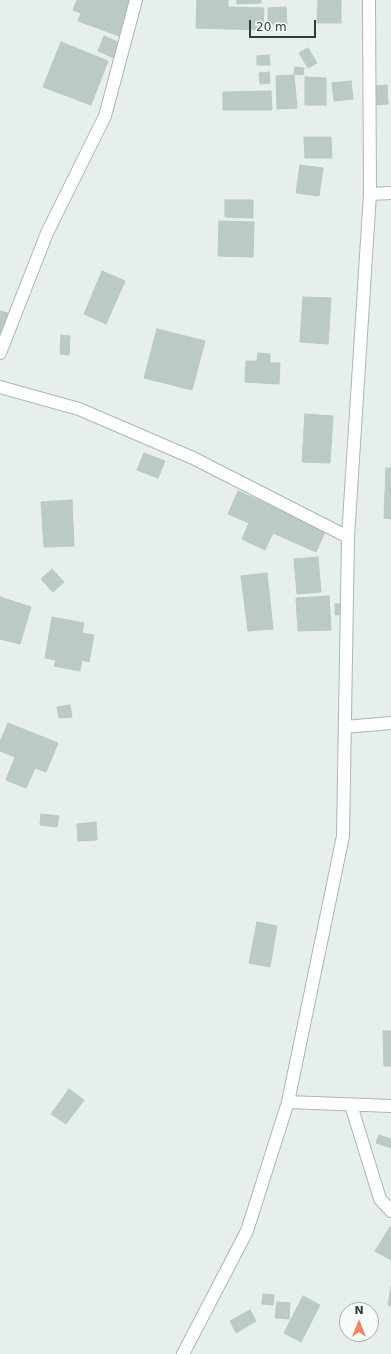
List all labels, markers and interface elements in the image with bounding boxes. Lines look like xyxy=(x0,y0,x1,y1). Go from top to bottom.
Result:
scale bar xyxy=(251,12,318,38)
text: 20 m xyxy=(256,20,287,34)
north arrow xyxy=(339,1302,379,1342)
text: N xyxy=(354,1304,364,1317)

